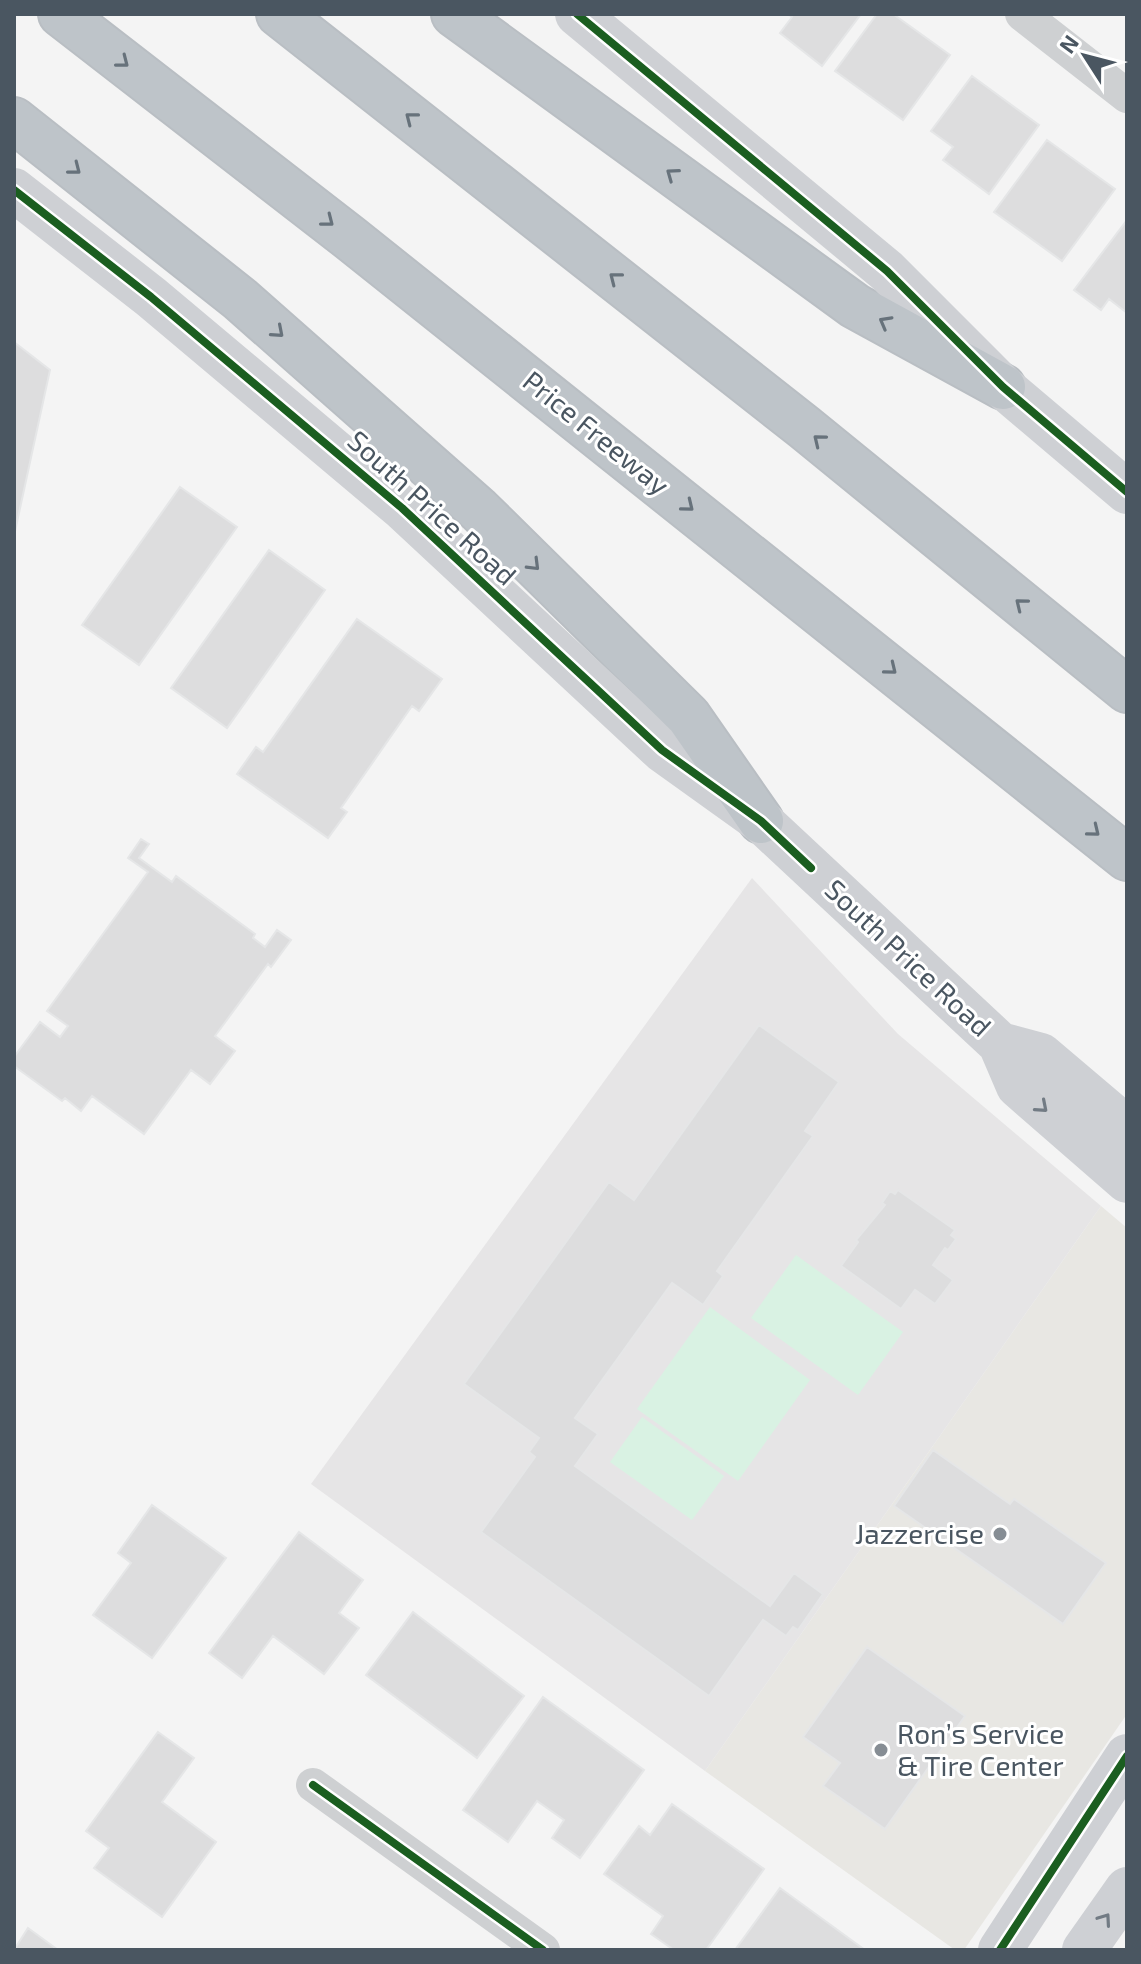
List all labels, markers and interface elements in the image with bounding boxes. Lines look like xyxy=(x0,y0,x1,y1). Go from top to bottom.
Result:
north arrow xyxy=(1045,16,1125,96)
text: N xyxy=(1053,30,1083,58)
one-way arrow xyxy=(114,52,128,66)
one-way arrow xyxy=(405,113,420,127)
one-way arrow xyxy=(66,159,80,174)
one-way arrow xyxy=(667,169,681,184)
one-way arrow xyxy=(319,211,334,225)
one-way arrow xyxy=(609,274,624,288)
one-way arrow xyxy=(879,317,894,332)
one-way arrow xyxy=(268,322,283,337)
street label: Price Freeway xyxy=(517,363,677,502)
street label: South Price Road xyxy=(342,423,524,592)
one-way arrow xyxy=(813,435,828,449)
one-way arrow xyxy=(678,497,693,511)
one-way arrow xyxy=(525,555,540,570)
one-way arrow xyxy=(1015,599,1030,613)
one-way arrow xyxy=(882,659,896,674)
one-way arrow xyxy=(1085,822,1100,836)
street label: South Price Road xyxy=(819,872,999,1043)
one-way arrow xyxy=(1033,1097,1048,1112)
place label: Jazzercise xyxy=(855,1516,984,1550)
marker: Jazzercise xyxy=(991,1525,1009,1543)
place label: Ron’s Service & Tire Center xyxy=(897,1716,1064,1782)
marker: Ron’s Service & Tire Center xyxy=(872,1741,890,1759)
one-way arrow xyxy=(1096,1914,1110,1928)

